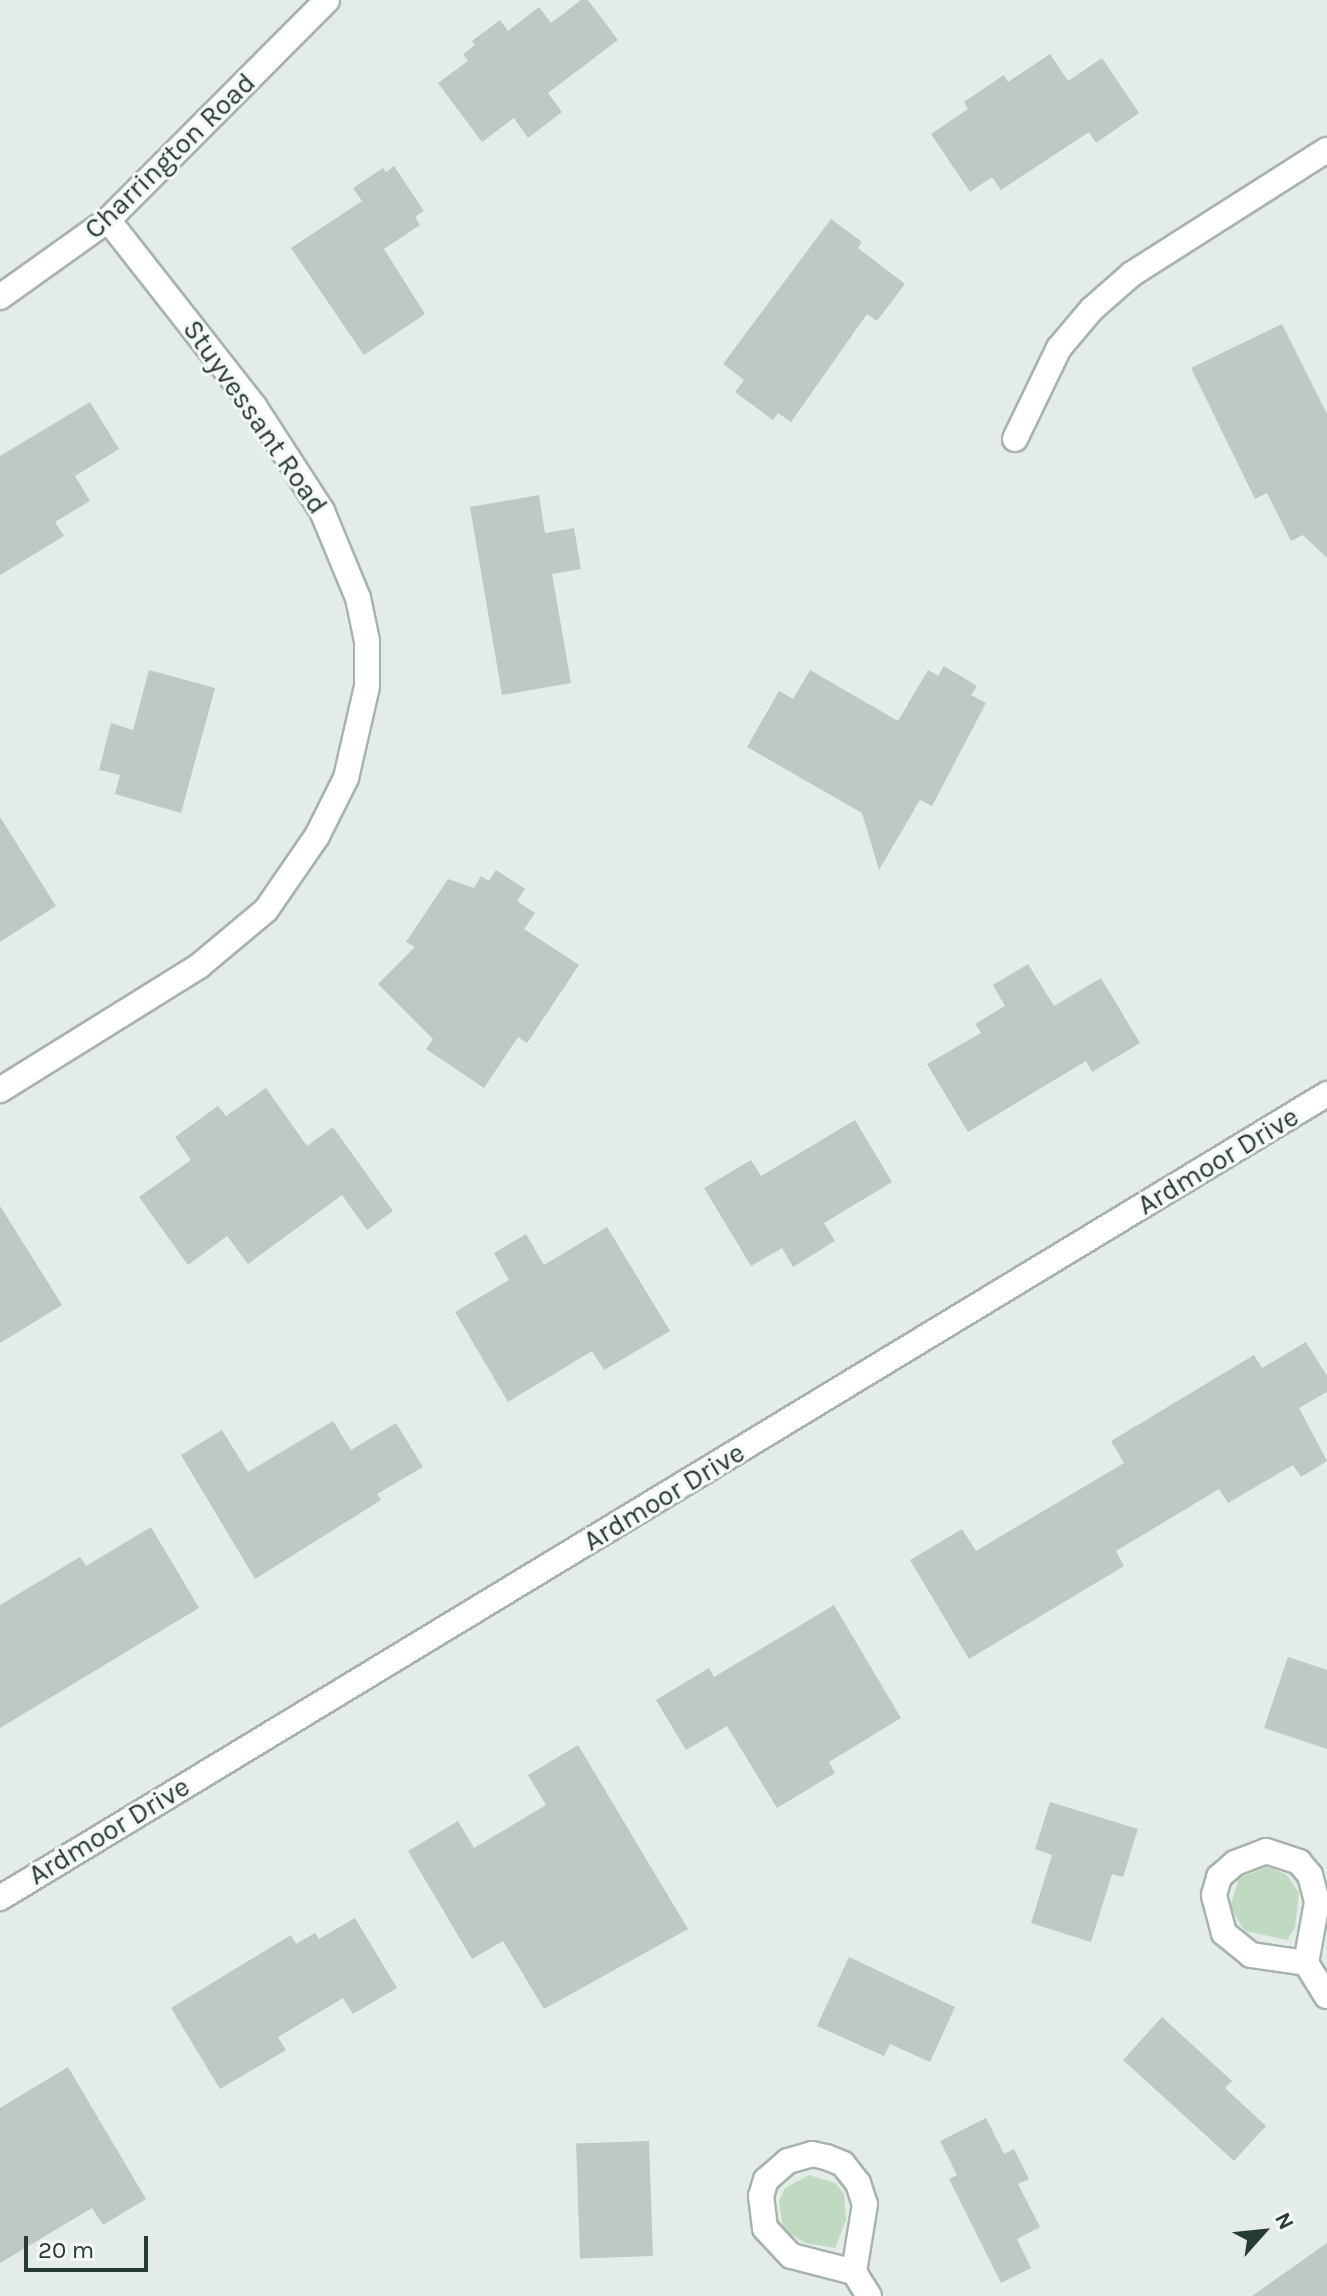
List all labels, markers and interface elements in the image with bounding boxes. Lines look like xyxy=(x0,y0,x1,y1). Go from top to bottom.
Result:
street label: Charrington Road xyxy=(78,66,262,246)
street label: Stuyvessant Road xyxy=(175,313,335,521)
street label: Ardmoor Drive xyxy=(1131,1100,1305,1222)
street label: Ardmoor Drive xyxy=(577,1436,751,1558)
street label: Ardmoor Drive xyxy=(22,1770,196,1892)
north arrow xyxy=(1223,2192,1303,2272)
text: N xyxy=(1269,2208,1300,2234)
scale bar xyxy=(28,2220,152,2270)
text: 20 m xyxy=(38,2236,94,2264)

